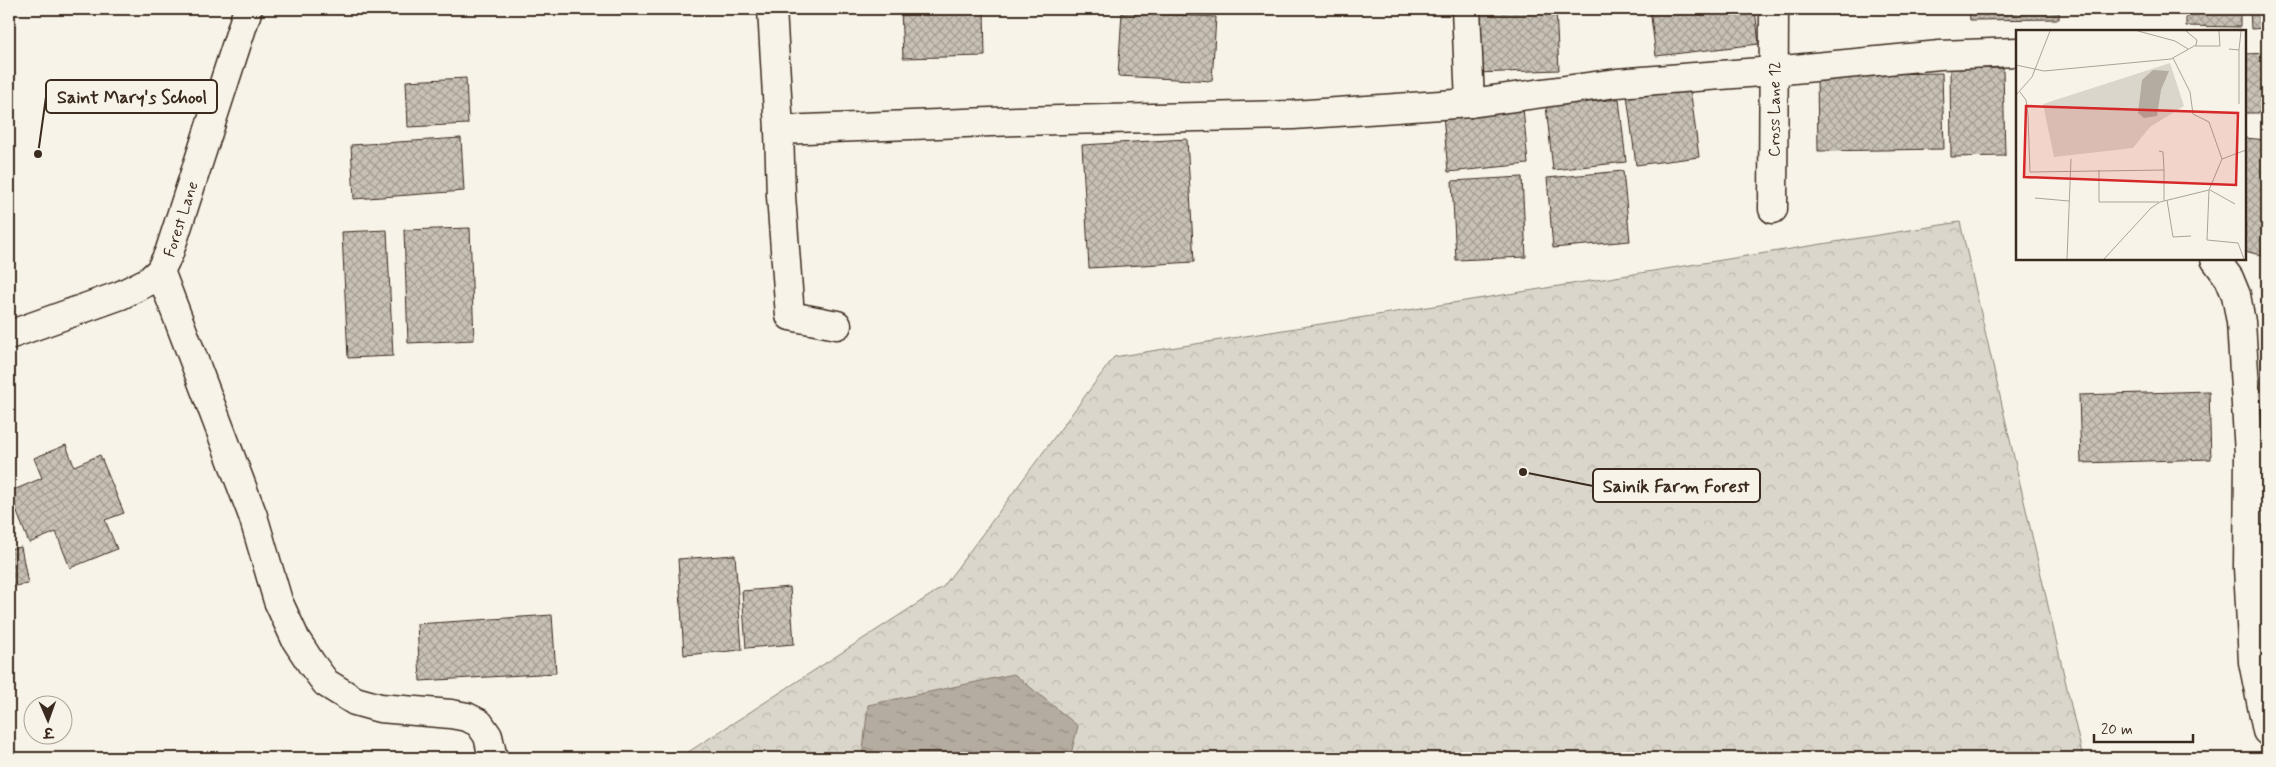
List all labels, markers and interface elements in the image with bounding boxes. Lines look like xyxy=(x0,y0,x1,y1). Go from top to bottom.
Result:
inset map xyxy=(2016,30,2246,260)
street label: Cross Lane 12 xyxy=(1764,61,1786,157)
callout: Saint Mary's School xyxy=(46,80,217,113)
text: Saint Mary's School xyxy=(57,86,207,110)
street label: Forest Lane xyxy=(159,179,204,260)
callout: Sainik Farm Forest xyxy=(1593,469,1760,502)
text: Sainik Farm Forest xyxy=(1603,475,1750,499)
north arrow xyxy=(22,694,72,744)
scale bar xyxy=(2094,712,2192,744)
text: 20 m xyxy=(2101,720,2133,740)
text: उ xyxy=(42,723,55,741)

